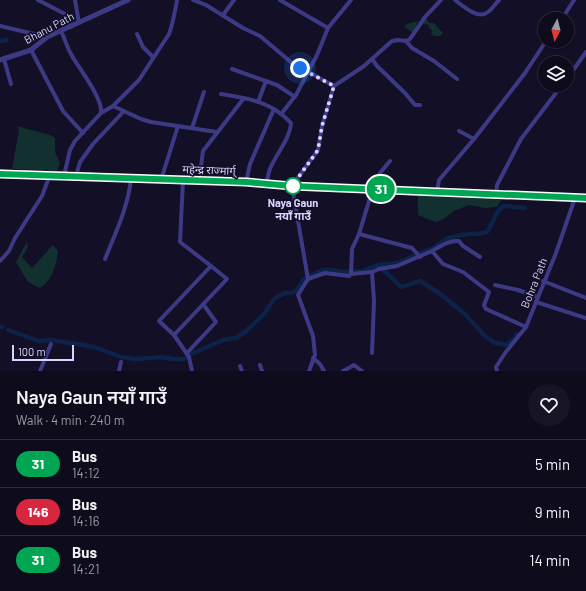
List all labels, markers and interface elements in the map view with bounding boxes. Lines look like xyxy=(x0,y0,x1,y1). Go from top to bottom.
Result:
street label: Bhanu Path xyxy=(22,9,76,46)
north arrow xyxy=(538,12,574,48)
map controls xyxy=(538,12,574,92)
button: layers xyxy=(538,56,574,92)
your location xyxy=(290,58,310,78)
street label: महेन्द्र राज्मार्ग् xyxy=(182,162,238,178)
line badge: 31 xyxy=(363,176,399,202)
marker: Naya Gaun नयाँ गाउँ xyxy=(284,177,302,195)
text: 31 xyxy=(375,180,387,197)
place label: Naya Gaun नयाँ गाउँ xyxy=(268,196,318,222)
street label: Bohra Path xyxy=(518,256,549,310)
scale bar xyxy=(12,343,74,362)
text: 100 m xyxy=(18,345,46,358)
button: heart xyxy=(528,384,570,426)
text: Naya Gaun नयाँ गाउँ xyxy=(16,385,167,408)
text: Walk · 4 min · 240 m xyxy=(16,412,124,428)
text: Bus xyxy=(72,447,97,465)
text: 31 xyxy=(32,455,44,472)
text: 5 min xyxy=(535,455,570,473)
text: 14:12 xyxy=(72,465,100,481)
text: Bus xyxy=(72,495,97,513)
text: 146 xyxy=(28,503,48,520)
text: 9 min xyxy=(535,503,570,521)
text: 14:16 xyxy=(72,513,99,529)
text: Bus xyxy=(72,543,97,561)
text: 31 xyxy=(32,551,44,568)
text: 14 min xyxy=(529,551,570,569)
text: 14:21 xyxy=(72,561,99,577)

